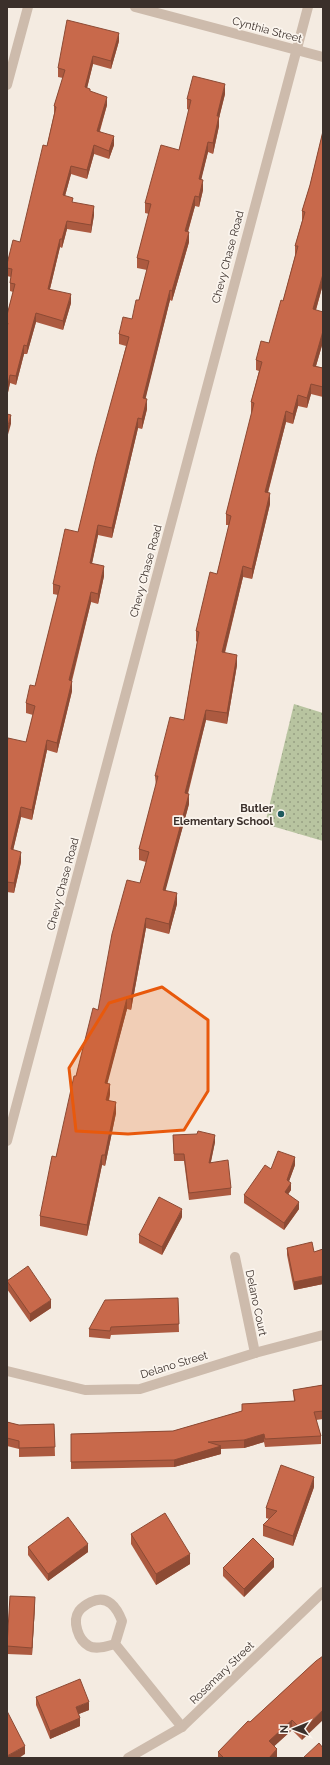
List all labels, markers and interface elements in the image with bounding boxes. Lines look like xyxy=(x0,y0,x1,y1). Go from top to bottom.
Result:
street label: Cynthia Street xyxy=(231,14,304,46)
street label: Chevy Chase Road xyxy=(209,209,247,305)
street label: Chevy Chase Road xyxy=(127,523,165,619)
place label: Butler Elementary School xyxy=(173,802,274,828)
marker: Butler Elementary School xyxy=(276,809,286,819)
street label: Chevy Chase Road xyxy=(44,836,82,932)
street label: Delano Court xyxy=(243,1269,269,1338)
street label: Delano Street xyxy=(139,1349,209,1381)
street label: Rosemary Street xyxy=(187,1639,257,1707)
north arrow xyxy=(274,1709,314,1749)
text: N xyxy=(278,1725,291,1733)

